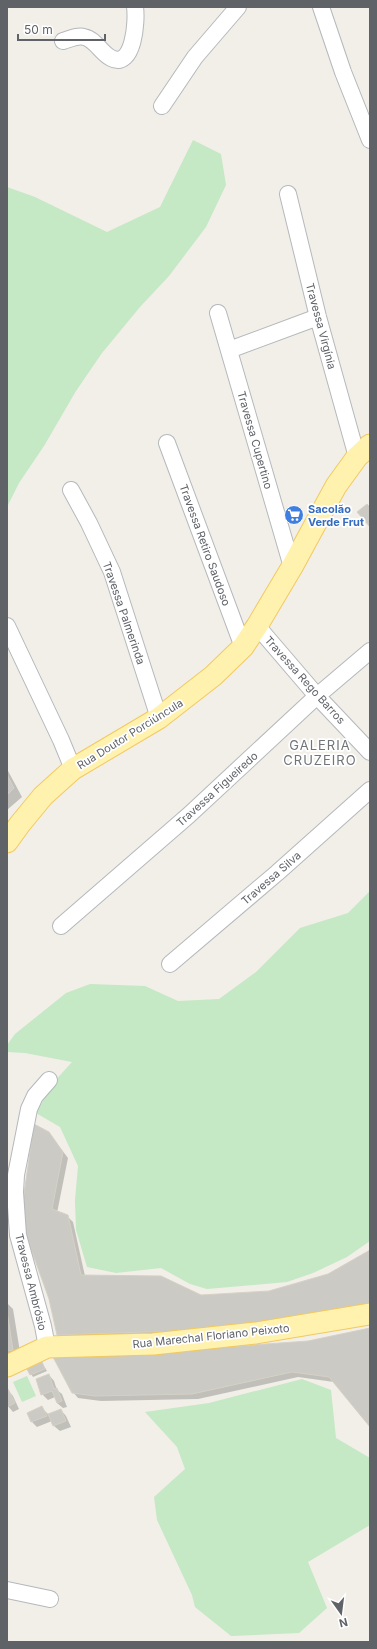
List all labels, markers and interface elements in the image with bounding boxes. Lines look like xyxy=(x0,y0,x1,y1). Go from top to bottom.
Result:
scale bar xyxy=(18,16,105,42)
text: 50 m xyxy=(24,22,53,37)
street label: Travessa Virgínia xyxy=(303,281,339,371)
street label: Travessa Cupertino xyxy=(234,389,276,491)
street label: Travessa Retiro Saudoso xyxy=(176,482,234,608)
place label: Sacolão Verde Frut xyxy=(308,502,364,529)
supermarket icon: Sacolão Verde Frut xyxy=(283,504,305,526)
street label: Travessa Palmerinda xyxy=(100,560,148,666)
street label: Travessa Rego Barros xyxy=(262,633,348,727)
street label: Rua Doutor Porciúncula xyxy=(74,696,186,772)
district label: GALERIA CRUZEIRO xyxy=(283,737,357,768)
street label: Travessa Figueiredo xyxy=(173,748,261,829)
street label: Travessa Silva xyxy=(238,848,304,908)
street label: Travessa Ambrósio xyxy=(12,1232,50,1332)
street label: Rua Marechal Floriano Peixoto xyxy=(132,1321,291,1351)
north arrow xyxy=(321,1593,361,1633)
text: N xyxy=(338,1615,349,1631)

